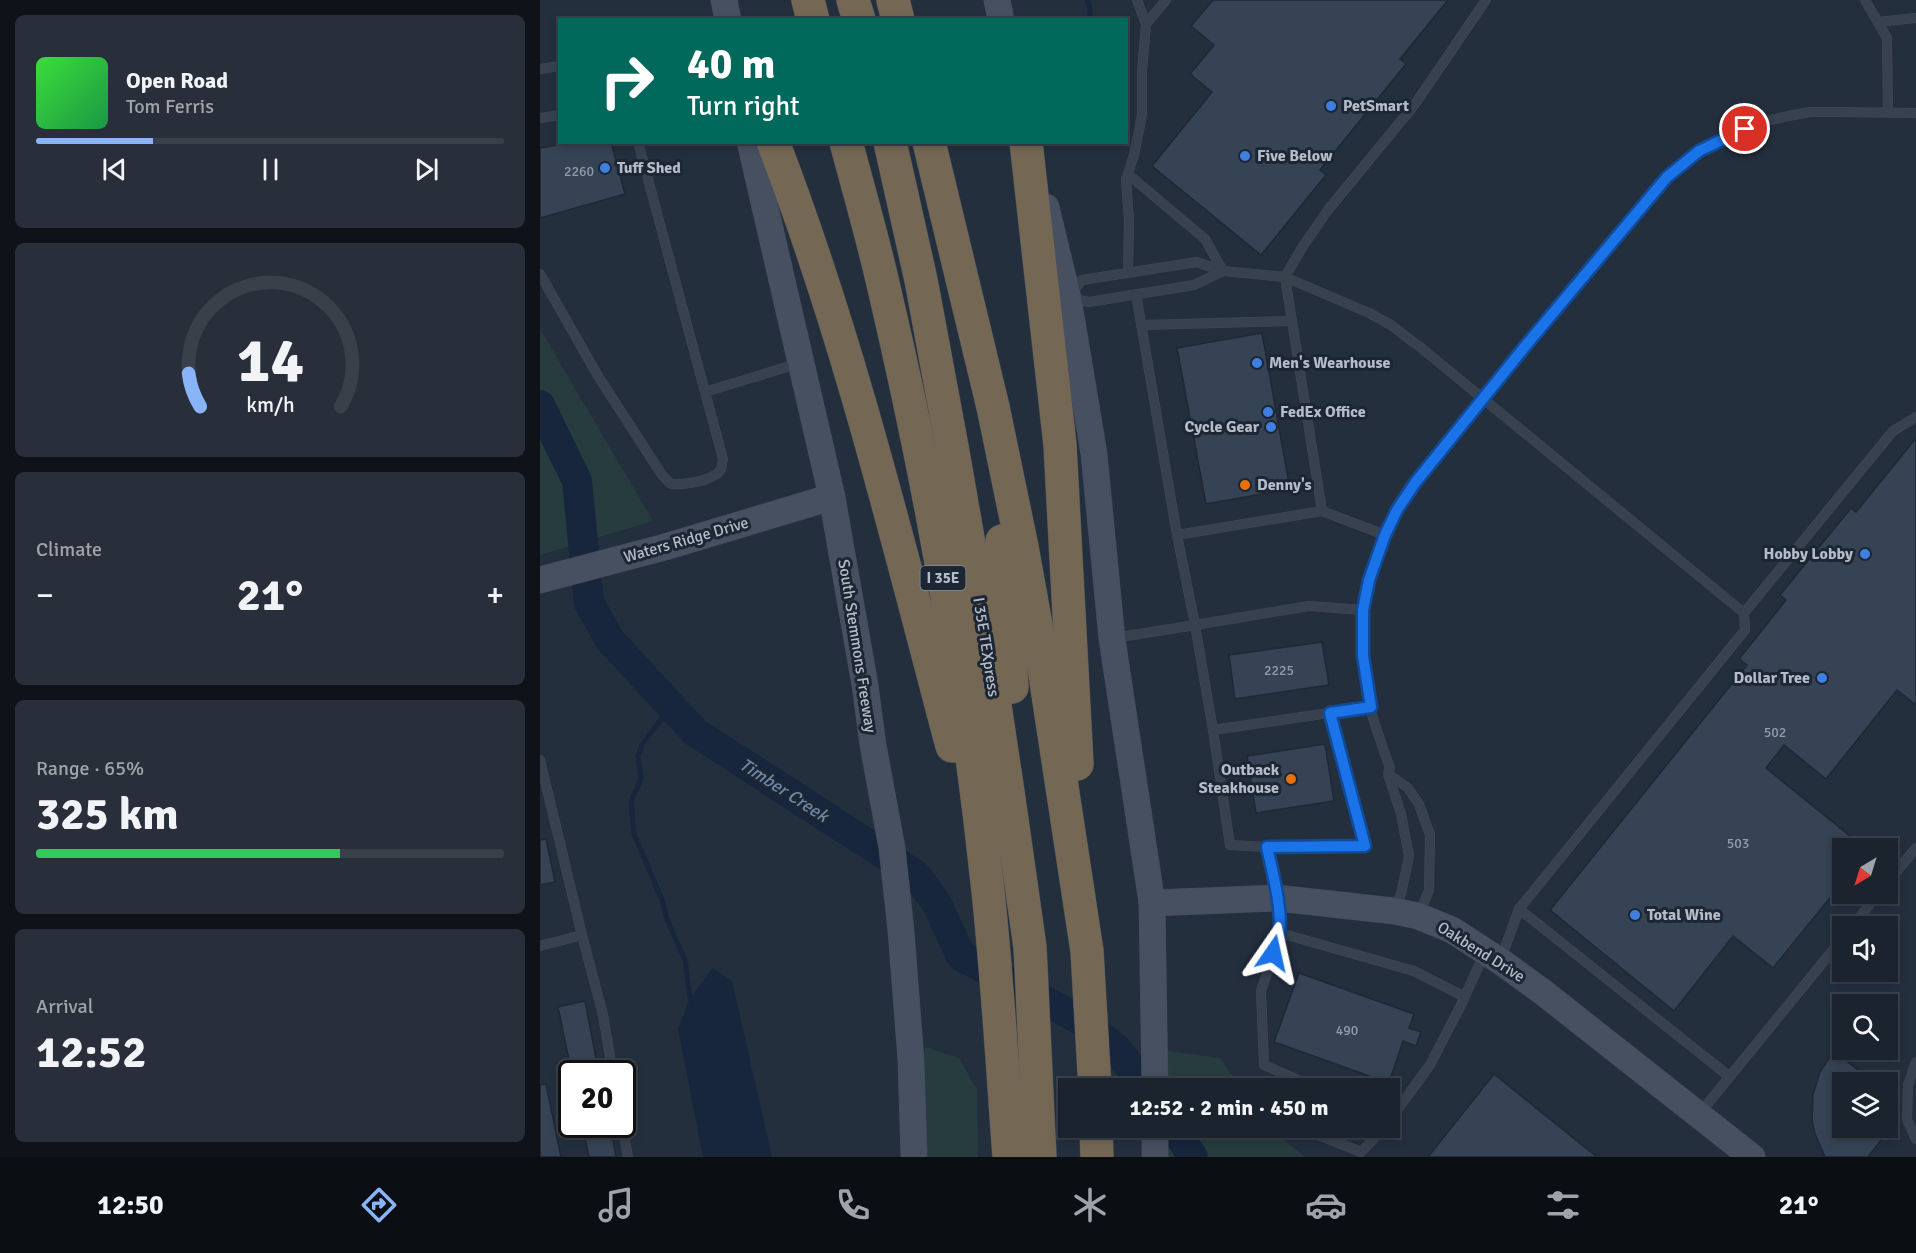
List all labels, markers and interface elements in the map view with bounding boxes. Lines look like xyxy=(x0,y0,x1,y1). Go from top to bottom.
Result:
text: 40 m xyxy=(687,39,776,90)
icon: right xyxy=(588,42,666,120)
text: Open Road xyxy=(126,67,228,94)
text: Turn right xyxy=(687,90,800,123)
text: Tom Ferris xyxy=(126,94,214,119)
place label: PetSmart xyxy=(1343,96,1409,116)
marker: PetSmart xyxy=(1324,99,1338,113)
pin xyxy=(1719,103,1770,154)
icon: arrive xyxy=(1728,112,1761,145)
place label: Five Below xyxy=(1257,146,1333,166)
marker: Five Below xyxy=(1238,149,1252,163)
icon: previous xyxy=(98,153,131,186)
icon: pause xyxy=(254,153,287,186)
icon: next xyxy=(410,153,443,186)
place label: Tuff Shed xyxy=(617,158,681,178)
marker: Tuff Shed xyxy=(598,161,612,175)
house number: 2260 xyxy=(564,163,594,180)
text: 14 xyxy=(236,322,304,399)
place label: Men's Wearhouse xyxy=(1269,353,1391,373)
marker: Men's Wearhouse xyxy=(1250,356,1264,370)
text: km/h xyxy=(246,393,294,419)
place label: FedEx Office xyxy=(1280,402,1366,422)
marker: FedEx Office xyxy=(1261,405,1275,419)
place label: Cycle Gear xyxy=(1185,417,1260,437)
marker: Cycle Gear xyxy=(1264,420,1278,434)
place label: Denny's xyxy=(1257,475,1312,495)
marker: Denny's xyxy=(1238,478,1252,492)
street label: Waters Ridge Drive xyxy=(621,513,751,567)
text: Climate xyxy=(36,537,102,562)
place label: Hobby Lobby xyxy=(1763,544,1853,564)
marker: Hobby Lobby xyxy=(1858,547,1872,561)
street label: South Stemmons Freeway xyxy=(833,558,881,735)
road number: I 35E xyxy=(920,566,966,590)
text: 21° xyxy=(237,568,303,623)
text: − xyxy=(36,575,54,616)
text: + xyxy=(486,575,504,616)
street label: I 35E TEXpress xyxy=(968,596,1004,698)
house number: 2225 xyxy=(1264,662,1294,679)
place label: Dollar Tree xyxy=(1734,668,1810,688)
marker: Dollar Tree xyxy=(1815,671,1829,685)
house number: 502 xyxy=(1764,724,1786,741)
water label: Timber Creek xyxy=(735,753,834,828)
text: Range · 65% xyxy=(36,756,144,781)
place label: Outback Steakhouse xyxy=(1199,760,1280,798)
marker: Outback Steakhouse xyxy=(1284,772,1298,786)
text: 325 km xyxy=(36,787,179,842)
house number: 503 xyxy=(1727,835,1749,852)
north arrow xyxy=(1832,838,1898,904)
map controls xyxy=(1832,838,1898,1138)
place label: Total Wine xyxy=(1647,905,1721,925)
marker: Total Wine xyxy=(1628,908,1642,922)
button: sound xyxy=(1832,916,1898,982)
street label: Oakbend Drive xyxy=(1434,917,1528,987)
position arrow xyxy=(1241,921,1305,985)
text: Arrival xyxy=(36,994,94,1019)
button: search xyxy=(1832,994,1898,1060)
house number: 490 xyxy=(1336,1022,1358,1039)
text: 12:52 xyxy=(36,1025,146,1080)
speed limit sign: 20 xyxy=(558,1060,636,1138)
button: layers xyxy=(1832,1072,1898,1138)
text: 12:52 · 2 min · 450 m xyxy=(1129,1094,1329,1121)
icon: directions xyxy=(358,1184,400,1226)
icon: music xyxy=(595,1184,637,1226)
icon: phone xyxy=(832,1184,874,1226)
icon: climate xyxy=(1069,1184,1111,1226)
icon: car xyxy=(1305,1184,1347,1226)
icon: filters xyxy=(1542,1184,1584,1226)
text: 12:50 xyxy=(97,1189,164,1222)
text: 21° xyxy=(1779,1189,1819,1222)

